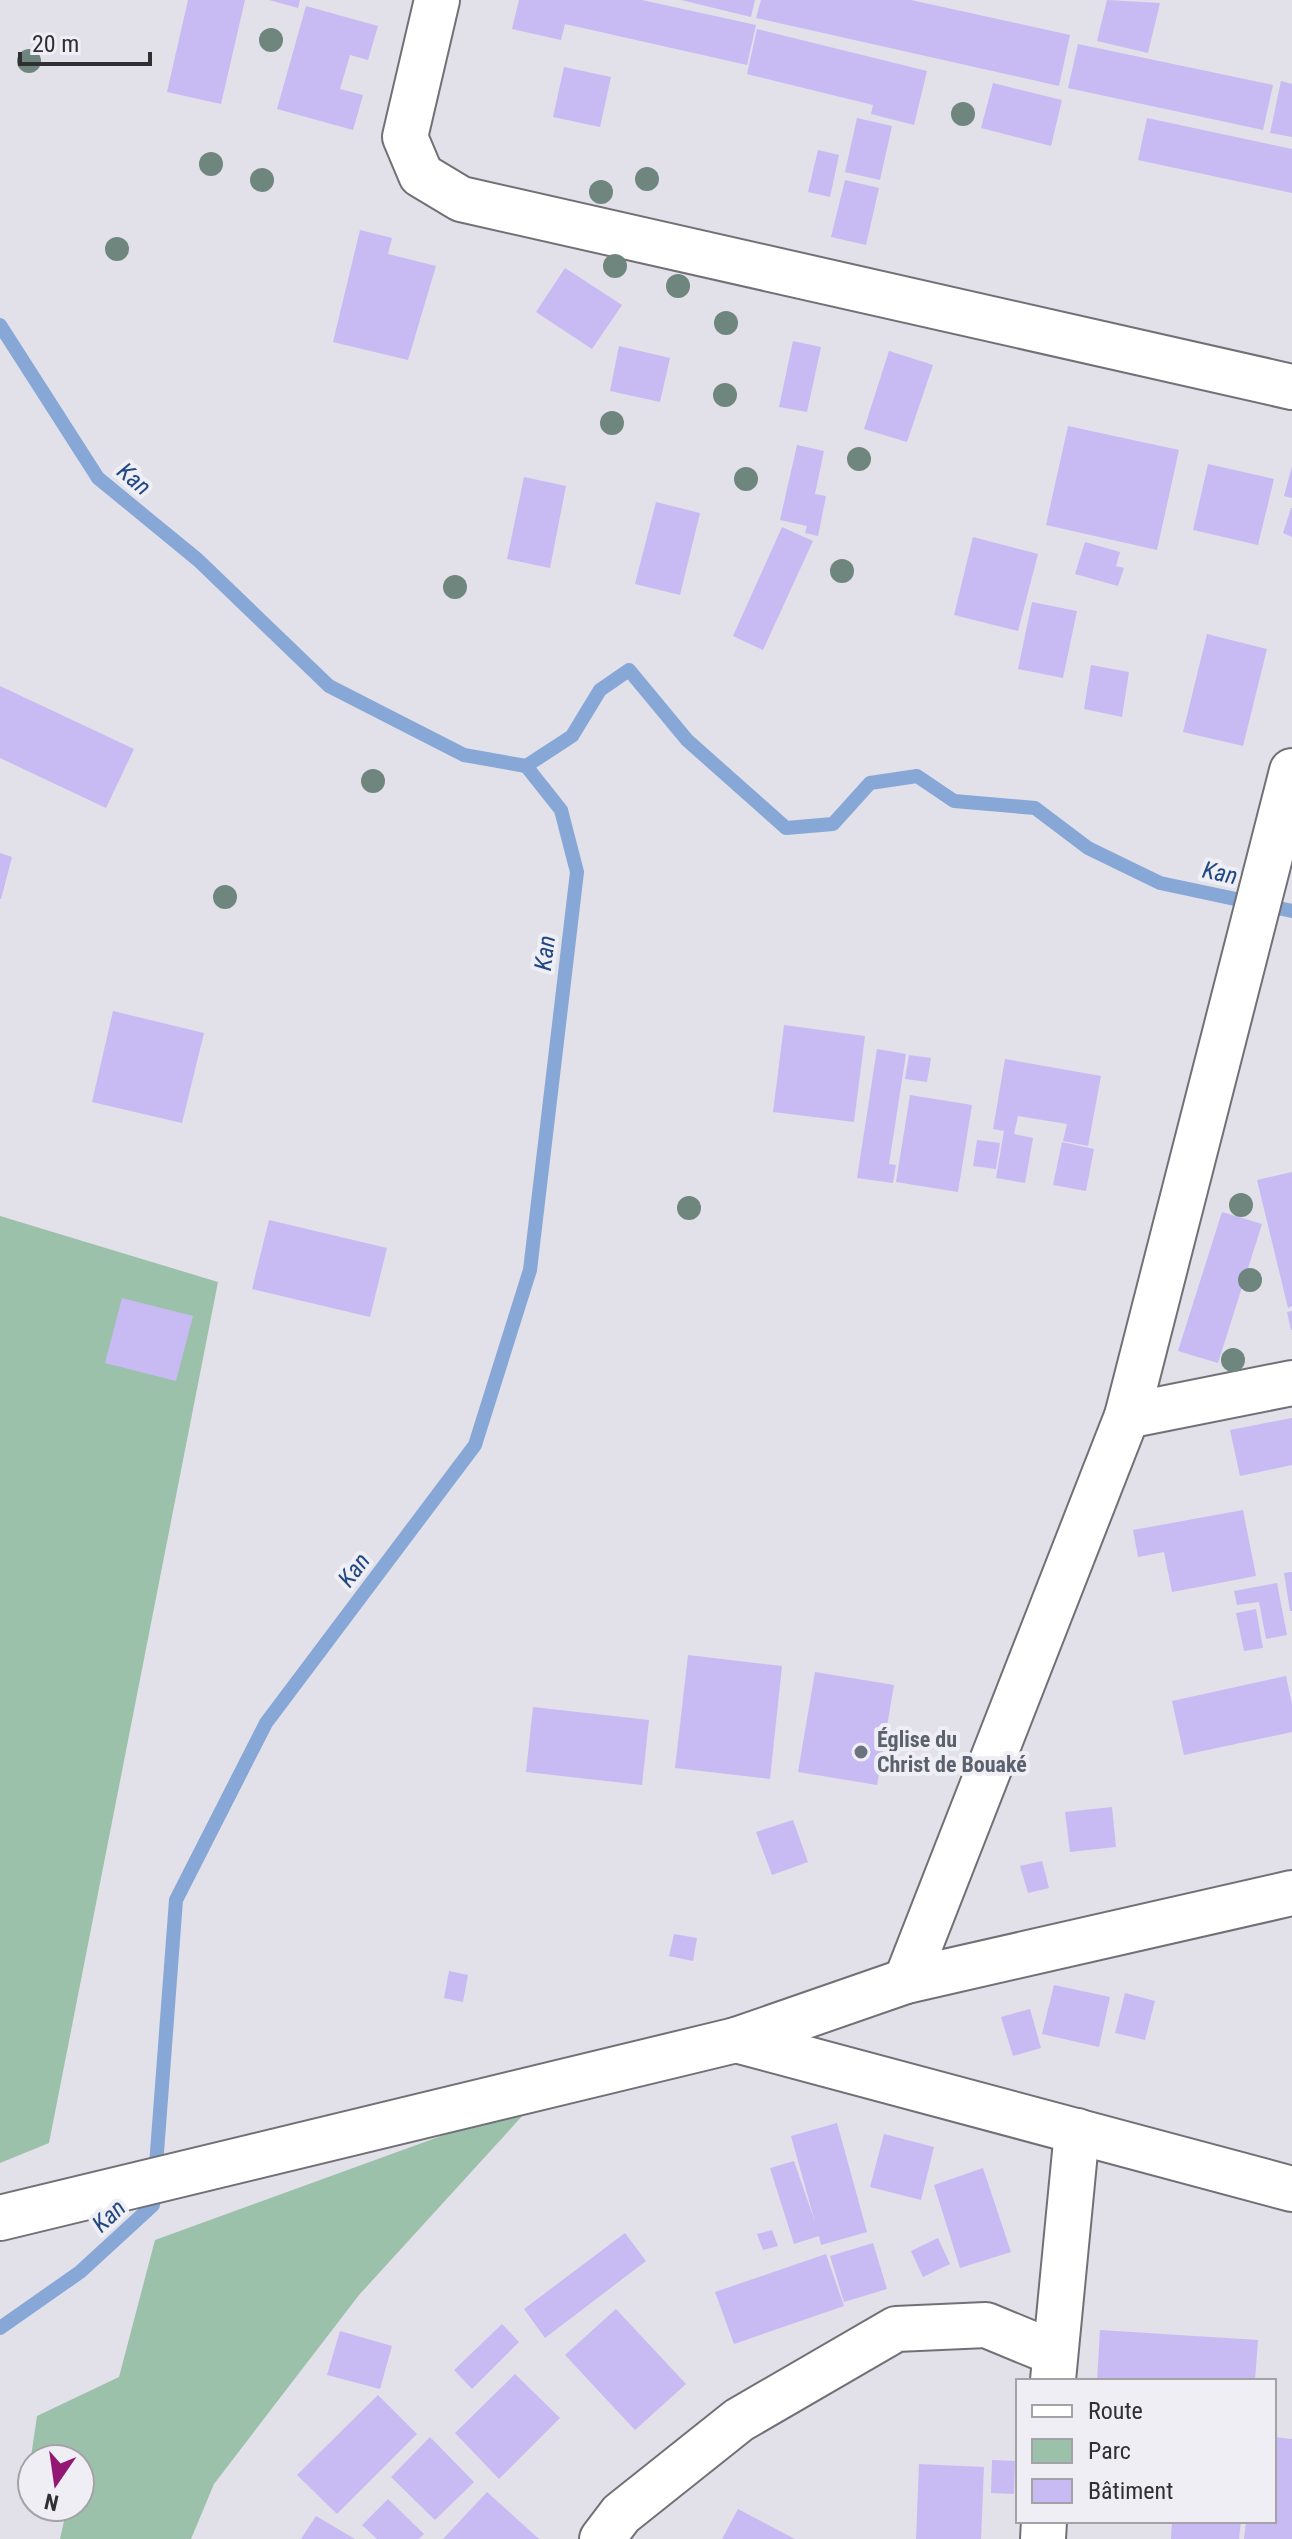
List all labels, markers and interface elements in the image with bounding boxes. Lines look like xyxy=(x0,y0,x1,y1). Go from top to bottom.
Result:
scale bar xyxy=(20,16,150,66)
text: 20 m xyxy=(32,30,79,58)
water label: Kan xyxy=(112,457,156,501)
water label: Kan xyxy=(1200,856,1240,890)
water label: Kan xyxy=(529,934,561,972)
water label: Kan xyxy=(332,1548,376,1592)
place label: Église du Christ de Bouaké xyxy=(877,1727,1027,1777)
marker: Église du Christ de Bouaké xyxy=(852,1743,870,1761)
water label: Kan xyxy=(87,2194,131,2238)
legend xyxy=(1016,2379,1276,2523)
text: Route xyxy=(1088,2397,1143,2425)
text: Parc xyxy=(1088,2437,1131,2465)
north arrow xyxy=(16,2443,96,2523)
text: Bâtiment xyxy=(1088,2477,1173,2505)
text: N xyxy=(42,2488,61,2516)

